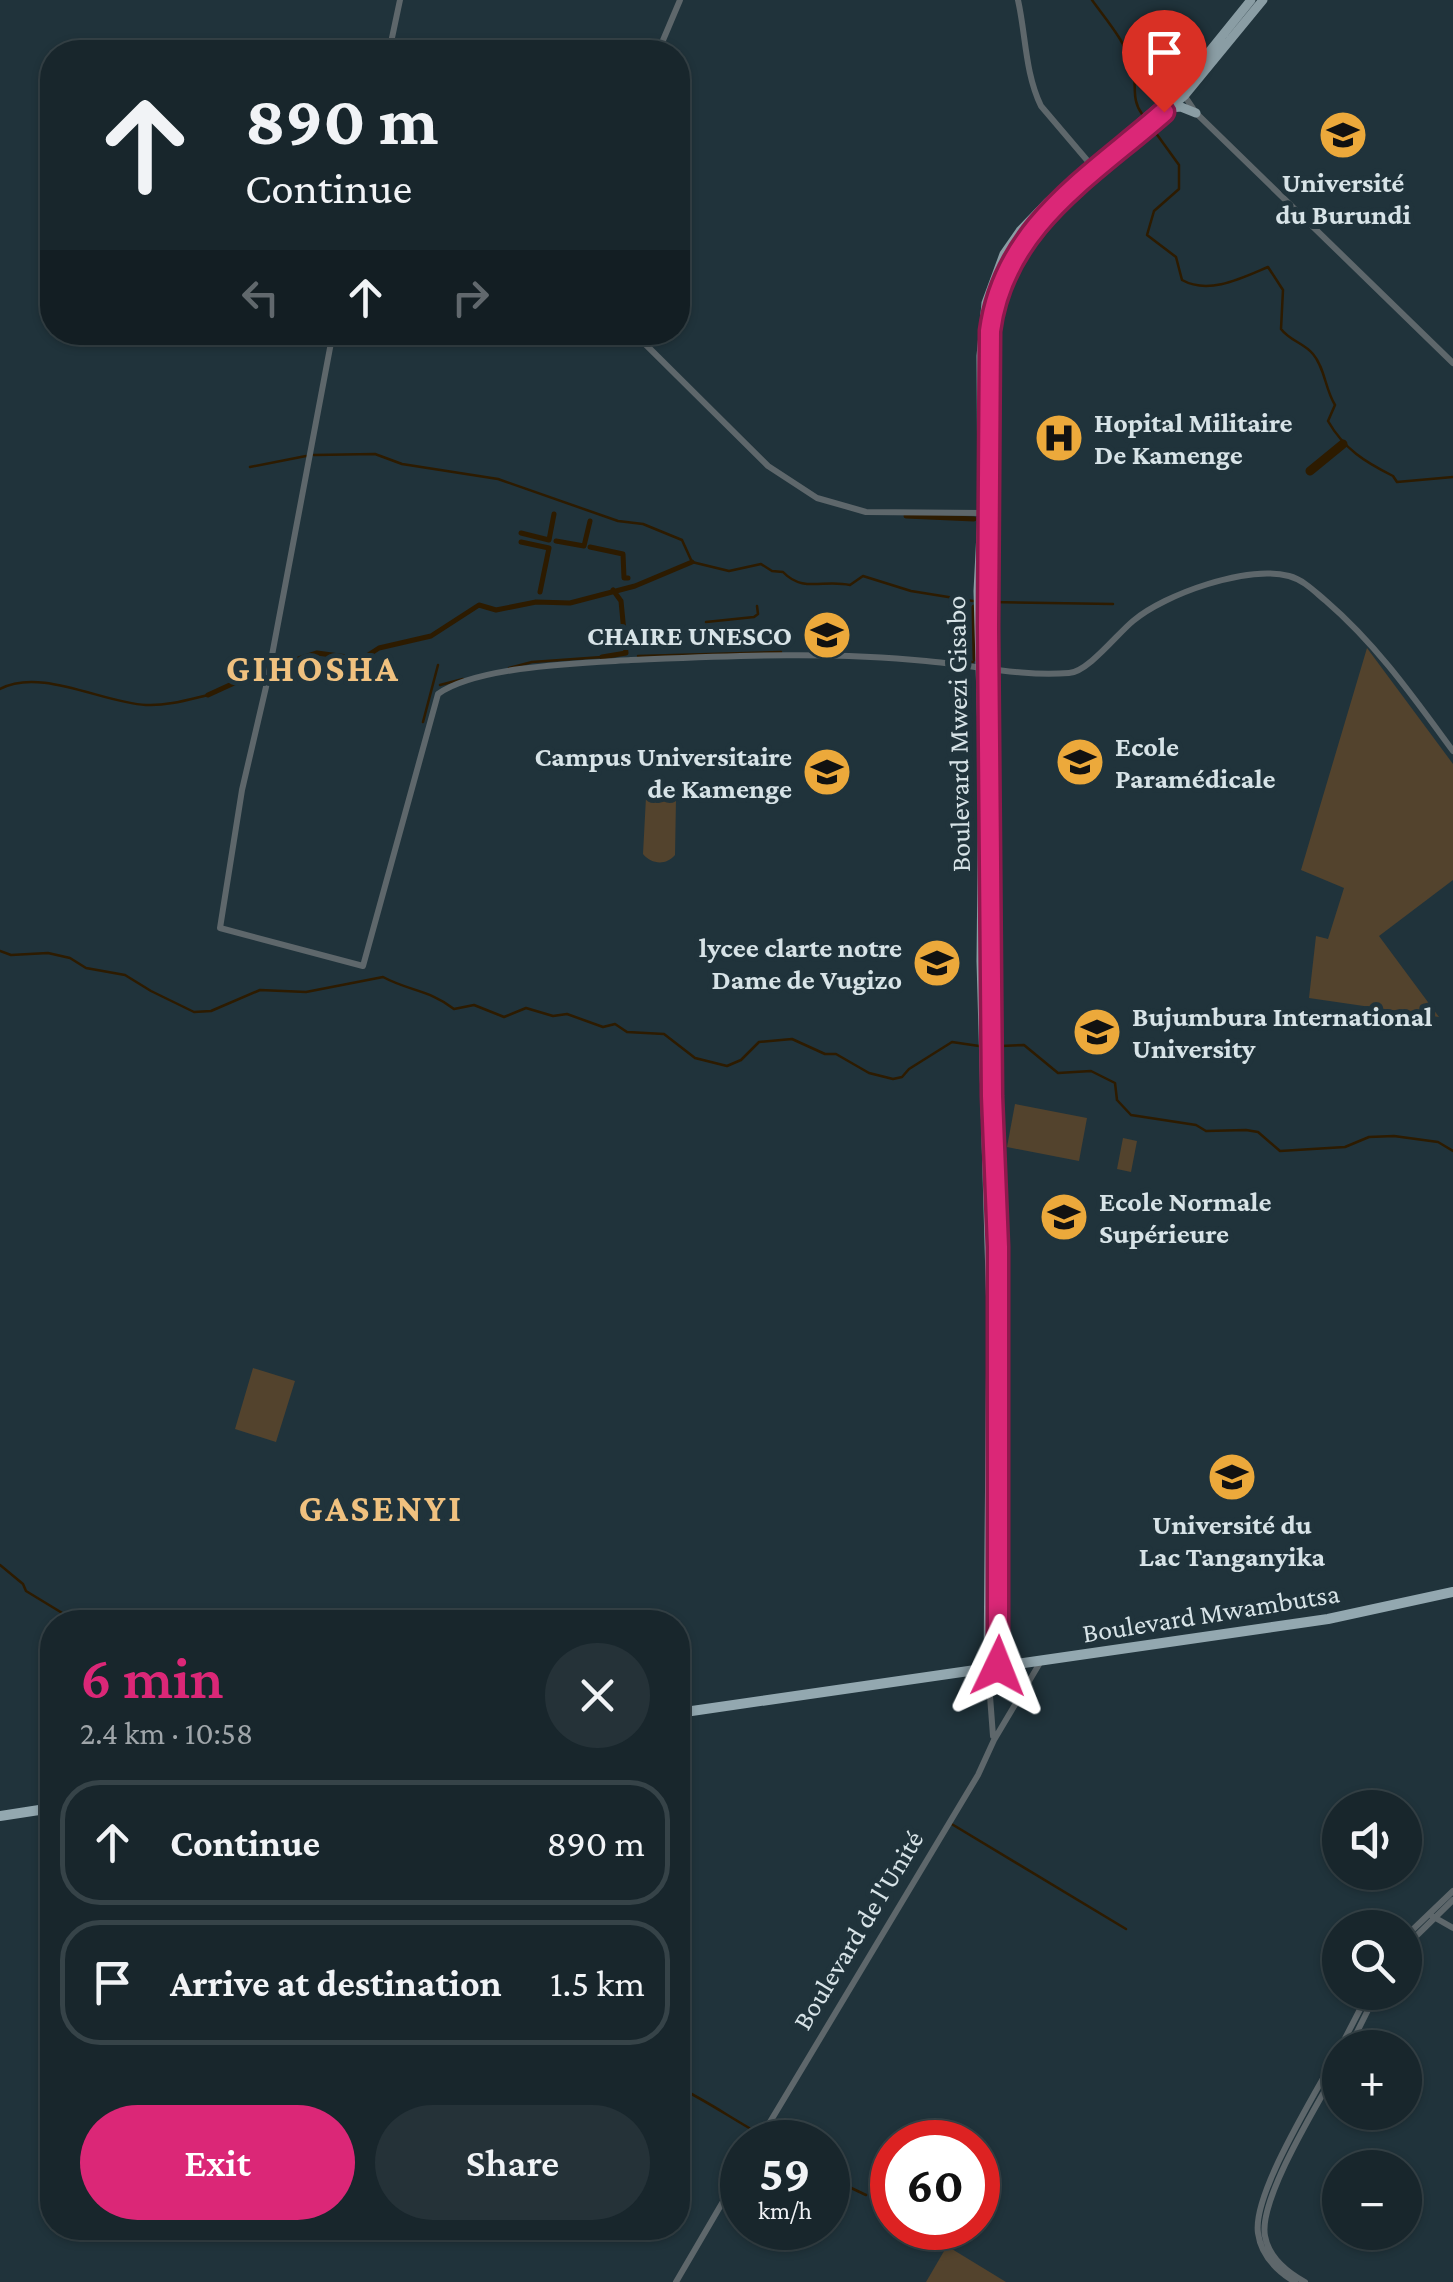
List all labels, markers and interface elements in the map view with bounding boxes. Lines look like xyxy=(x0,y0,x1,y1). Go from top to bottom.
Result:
pin xyxy=(1122,10,1207,113)
icon: arrive xyxy=(1137,25,1192,80)
icon: ahead xyxy=(80,80,210,210)
text: 890 m xyxy=(245,81,439,159)
school or university icon: Université du Burundi xyxy=(1317,109,1369,161)
text: Continue xyxy=(245,163,412,213)
place label: Université du Burundi xyxy=(1275,167,1411,230)
icon: left xyxy=(233,270,288,325)
icon: ahead xyxy=(338,270,393,325)
icon: right xyxy=(443,270,498,325)
place label: Hopital Militaire De Kamenge xyxy=(1094,407,1292,470)
hospital icon: Hopital Militaire De Kamenge xyxy=(1033,412,1085,464)
street label: Boulevard Mwezi Gisabo xyxy=(940,596,976,872)
school or university icon: CHAIRE UNESCO xyxy=(801,609,853,661)
place label: CHAIRE UNESCO xyxy=(587,620,792,651)
district label: GIHOSHA xyxy=(226,647,400,689)
place label: Ecole Paramédicale xyxy=(1115,731,1276,794)
school or university icon: Ecole Paramédicale xyxy=(1054,736,1106,788)
place label: Campus Universitaire de Kamenge xyxy=(535,741,792,804)
school or university icon: Campus Universitaire de Kamenge xyxy=(801,746,853,798)
place label: lycee clarte notre Dame de Vugizo xyxy=(699,932,902,995)
school or university icon: lycee clarte notre Dame de Vugizo xyxy=(911,937,963,989)
place label: Bujumbura International University xyxy=(1132,1001,1433,1064)
school or university icon: Bujumbura International University xyxy=(1071,1006,1123,1058)
place label: Ecole Normale Supérieure xyxy=(1099,1186,1272,1249)
school or university icon: Ecole Normale Supérieure xyxy=(1038,1191,1090,1243)
school or university icon: Université du Lac Tanganyika xyxy=(1206,1451,1258,1503)
district label: GASENYI xyxy=(298,1487,464,1529)
place label: Université du Lac Tanganyika xyxy=(1139,1509,1326,1572)
street label: Boulevard Mwambutsa xyxy=(1080,1577,1342,1649)
position arrow xyxy=(946,1614,1050,1718)
button: close xyxy=(545,1643,650,1748)
text: 6 min xyxy=(80,1644,224,1711)
text: 2.4 km · 10:58 xyxy=(80,1715,253,1751)
map controls xyxy=(1322,1790,1422,2250)
button: sound xyxy=(1322,1790,1422,1890)
icon: ahead xyxy=(85,1815,140,1870)
text: Continue xyxy=(170,1822,320,1864)
text: 890 m xyxy=(546,1822,645,1864)
street label: Boulevard de l'Unité xyxy=(786,1825,930,2035)
button: search xyxy=(1322,1910,1422,2010)
icon: arrive xyxy=(85,1955,140,2010)
text: Arrive at destination xyxy=(170,1962,502,2004)
text: 1.5 km xyxy=(550,1962,645,2004)
button: + xyxy=(1322,2030,1422,2130)
button: Exit xyxy=(80,2105,355,2220)
button: Share xyxy=(375,2105,650,2220)
speed limit sign: 60 xyxy=(870,2120,1000,2250)
text: 59 xyxy=(759,2145,811,2201)
button: − xyxy=(1322,2150,1422,2250)
text: km/h xyxy=(758,2197,812,2224)

